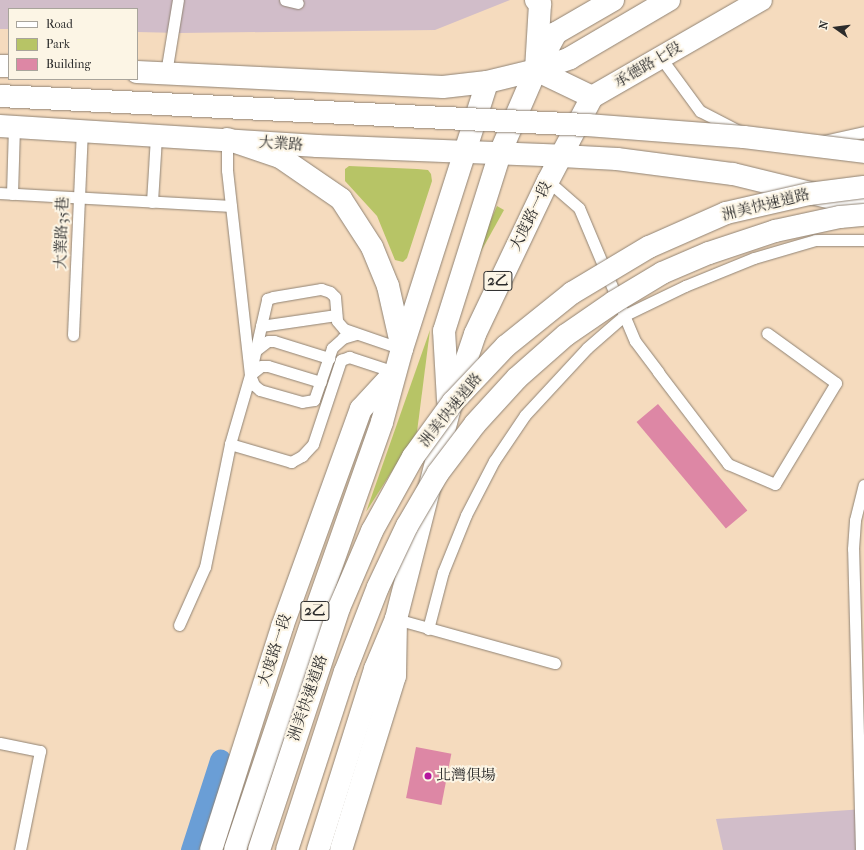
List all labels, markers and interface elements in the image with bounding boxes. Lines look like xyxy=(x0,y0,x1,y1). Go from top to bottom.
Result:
legend xyxy=(8,8,138,80)
north arrow xyxy=(816,8,856,48)
text: Road xyxy=(46,17,73,31)
text: N xyxy=(817,19,831,31)
text: Park xyxy=(46,37,70,51)
street label: 承德路七段 xyxy=(611,38,685,92)
text: Building xyxy=(46,57,91,71)
street label: 大業路 xyxy=(258,133,304,155)
street label: 大度路一段 xyxy=(506,178,556,254)
street label: 洲美快速道路 xyxy=(720,185,812,225)
street label: 大業路35巷 xyxy=(52,196,72,270)
road number: 2乙 xyxy=(483,269,513,293)
street label: 洲美快速道路 xyxy=(416,369,486,451)
road number: 2乙 xyxy=(300,599,330,623)
street label: 大度路一段 xyxy=(255,612,295,688)
street label: 洲美快速道路 xyxy=(285,653,331,743)
place label: 北灣俱場 xyxy=(436,767,496,785)
marker: 北灣俱場 xyxy=(423,771,433,781)

